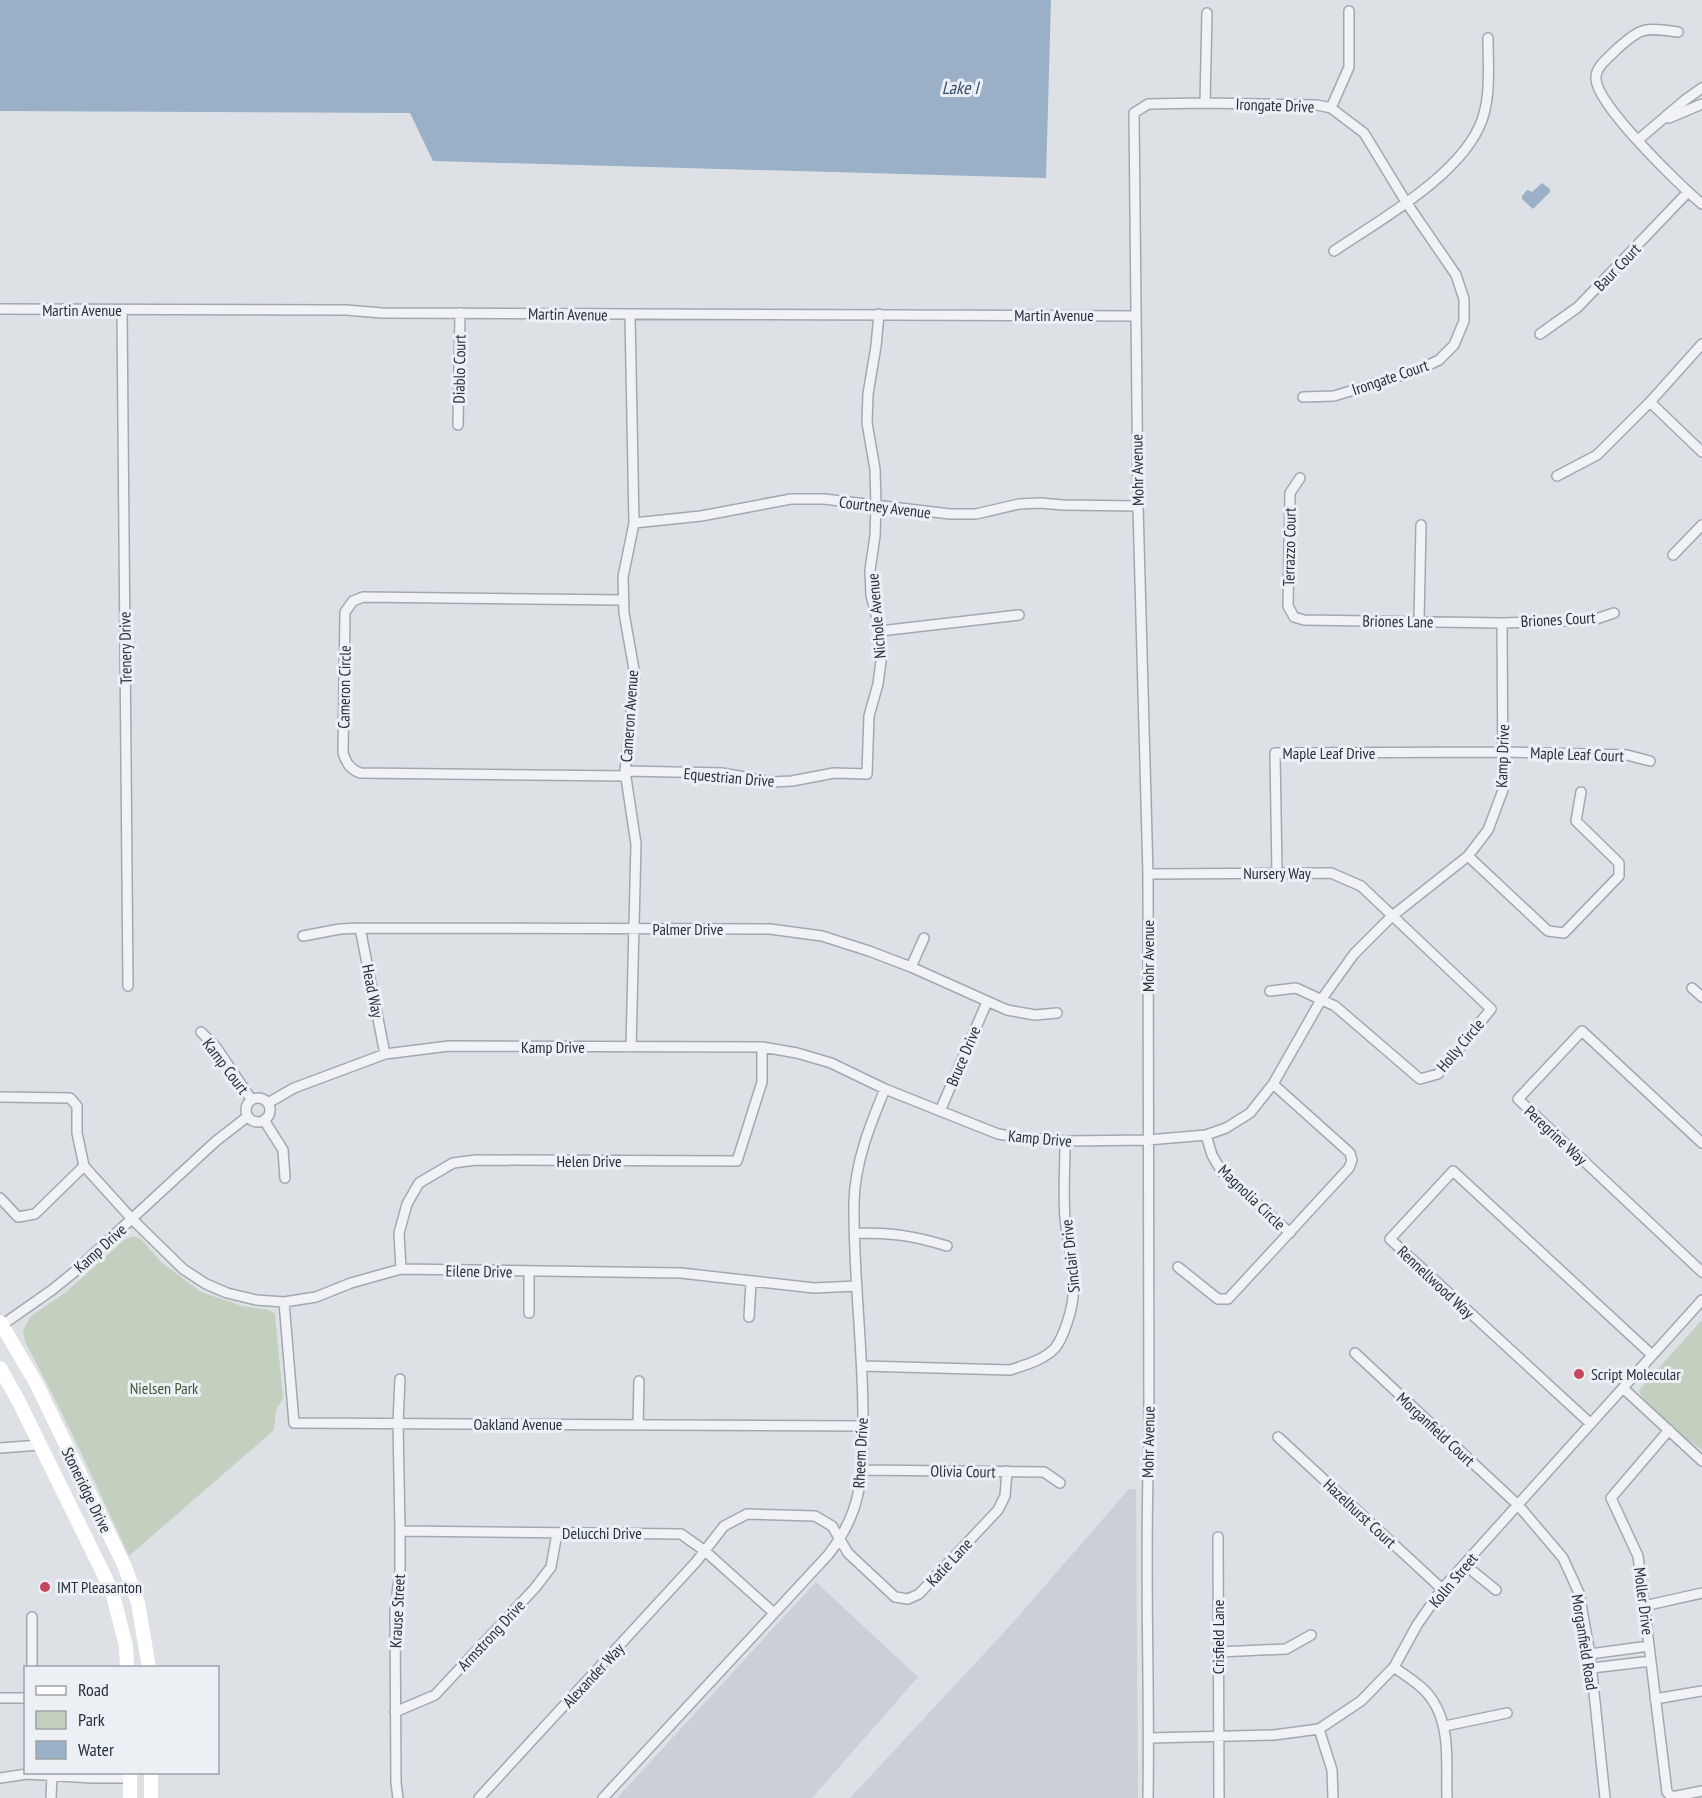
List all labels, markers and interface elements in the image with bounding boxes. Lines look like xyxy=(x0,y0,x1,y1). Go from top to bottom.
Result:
water label: Lake I xyxy=(942,76,980,99)
street label: Irongate Drive xyxy=(1235,94,1315,116)
street label: Baur Court xyxy=(1589,239,1645,295)
street label: Martin Avenue xyxy=(42,300,122,320)
street label: Martin Avenue xyxy=(528,303,608,325)
street label: Martin Avenue xyxy=(1014,305,1094,325)
street label: Diablo Court xyxy=(448,334,470,404)
street label: Irongate Court xyxy=(1349,354,1431,399)
street label: Mohr Avenue xyxy=(1126,434,1148,506)
street label: Courtney Avenue xyxy=(838,491,932,523)
street label: Terrazzo Court xyxy=(1278,507,1300,587)
street label: Nichole Avenue xyxy=(862,573,890,659)
street label: Briones Court xyxy=(1520,607,1596,631)
street label: Briones Lane xyxy=(1362,610,1434,632)
street label: Trenery Drive xyxy=(114,611,136,685)
street label: Cameron Circle xyxy=(333,645,355,729)
street label: Cameron Avenue xyxy=(616,669,642,763)
street label: Kamp Drive xyxy=(1491,724,1513,788)
street label: Maple Leaf Court xyxy=(1530,742,1625,766)
street label: Maple Leaf Drive xyxy=(1283,743,1375,763)
street label: Equestrian Drive xyxy=(683,763,775,791)
street label: Nursery Way xyxy=(1243,863,1311,883)
street label: Palmer Drive xyxy=(653,919,723,939)
street label: Mohr Avenue xyxy=(1138,920,1158,992)
street label: Head Way xyxy=(358,962,388,1020)
street label: Holly Circle xyxy=(1432,1014,1488,1076)
street label: Bruce Drive xyxy=(941,1023,985,1089)
street label: Kamp Court xyxy=(199,1034,254,1098)
street label: Kamp Drive xyxy=(521,1037,585,1057)
street label: Peregrine Way xyxy=(1521,1101,1591,1169)
street label: Kamp Drive xyxy=(1007,1125,1073,1151)
street label: Helen Drive xyxy=(556,1151,622,1171)
street label: Magnolia Circle xyxy=(1214,1160,1290,1234)
street label: Sinclair Drive xyxy=(1056,1218,1084,1294)
street label: Kamp Drive xyxy=(70,1219,130,1277)
street label: Rennellwood Way xyxy=(1393,1241,1479,1323)
street label: Eilene Drive xyxy=(445,1260,513,1282)
place label: Script Molecular xyxy=(1591,1364,1681,1384)
marker: Script Molecular xyxy=(1572,1367,1586,1381)
park label: Nielsen Park xyxy=(130,1378,199,1398)
street label: Morganfield Court xyxy=(1393,1388,1480,1471)
street label: Mohr Avenue xyxy=(1137,1406,1159,1478)
street label: Oakland Avenue xyxy=(474,1414,562,1434)
street label: Rheem Drive xyxy=(848,1417,872,1489)
street label: Stoneridge Drive xyxy=(58,1444,116,1536)
street label: Olivia Court xyxy=(930,1460,996,1482)
street label: Hazelhurst Court xyxy=(1319,1474,1401,1552)
street label: Delucchi Drive xyxy=(562,1523,642,1543)
street label: Katie Lane xyxy=(922,1534,976,1590)
street label: Kolln Street xyxy=(1424,1548,1482,1611)
street label: Moller Drive xyxy=(1630,1566,1658,1636)
street label: Krause Street xyxy=(385,1573,409,1648)
place label: IMT Pleasanton xyxy=(57,1577,142,1597)
marker: IMT Pleasanton xyxy=(38,1580,52,1594)
street label: Morganfield Road xyxy=(1568,1593,1602,1691)
street label: Armstrong Drive xyxy=(453,1595,529,1675)
street label: Crisfield Lane xyxy=(1208,1600,1228,1674)
street label: Alexander Way xyxy=(558,1638,628,1712)
legend xyxy=(24,1666,219,1774)
text: Road xyxy=(78,1678,109,1701)
text: Park xyxy=(78,1708,105,1731)
text: Water xyxy=(78,1738,114,1761)

